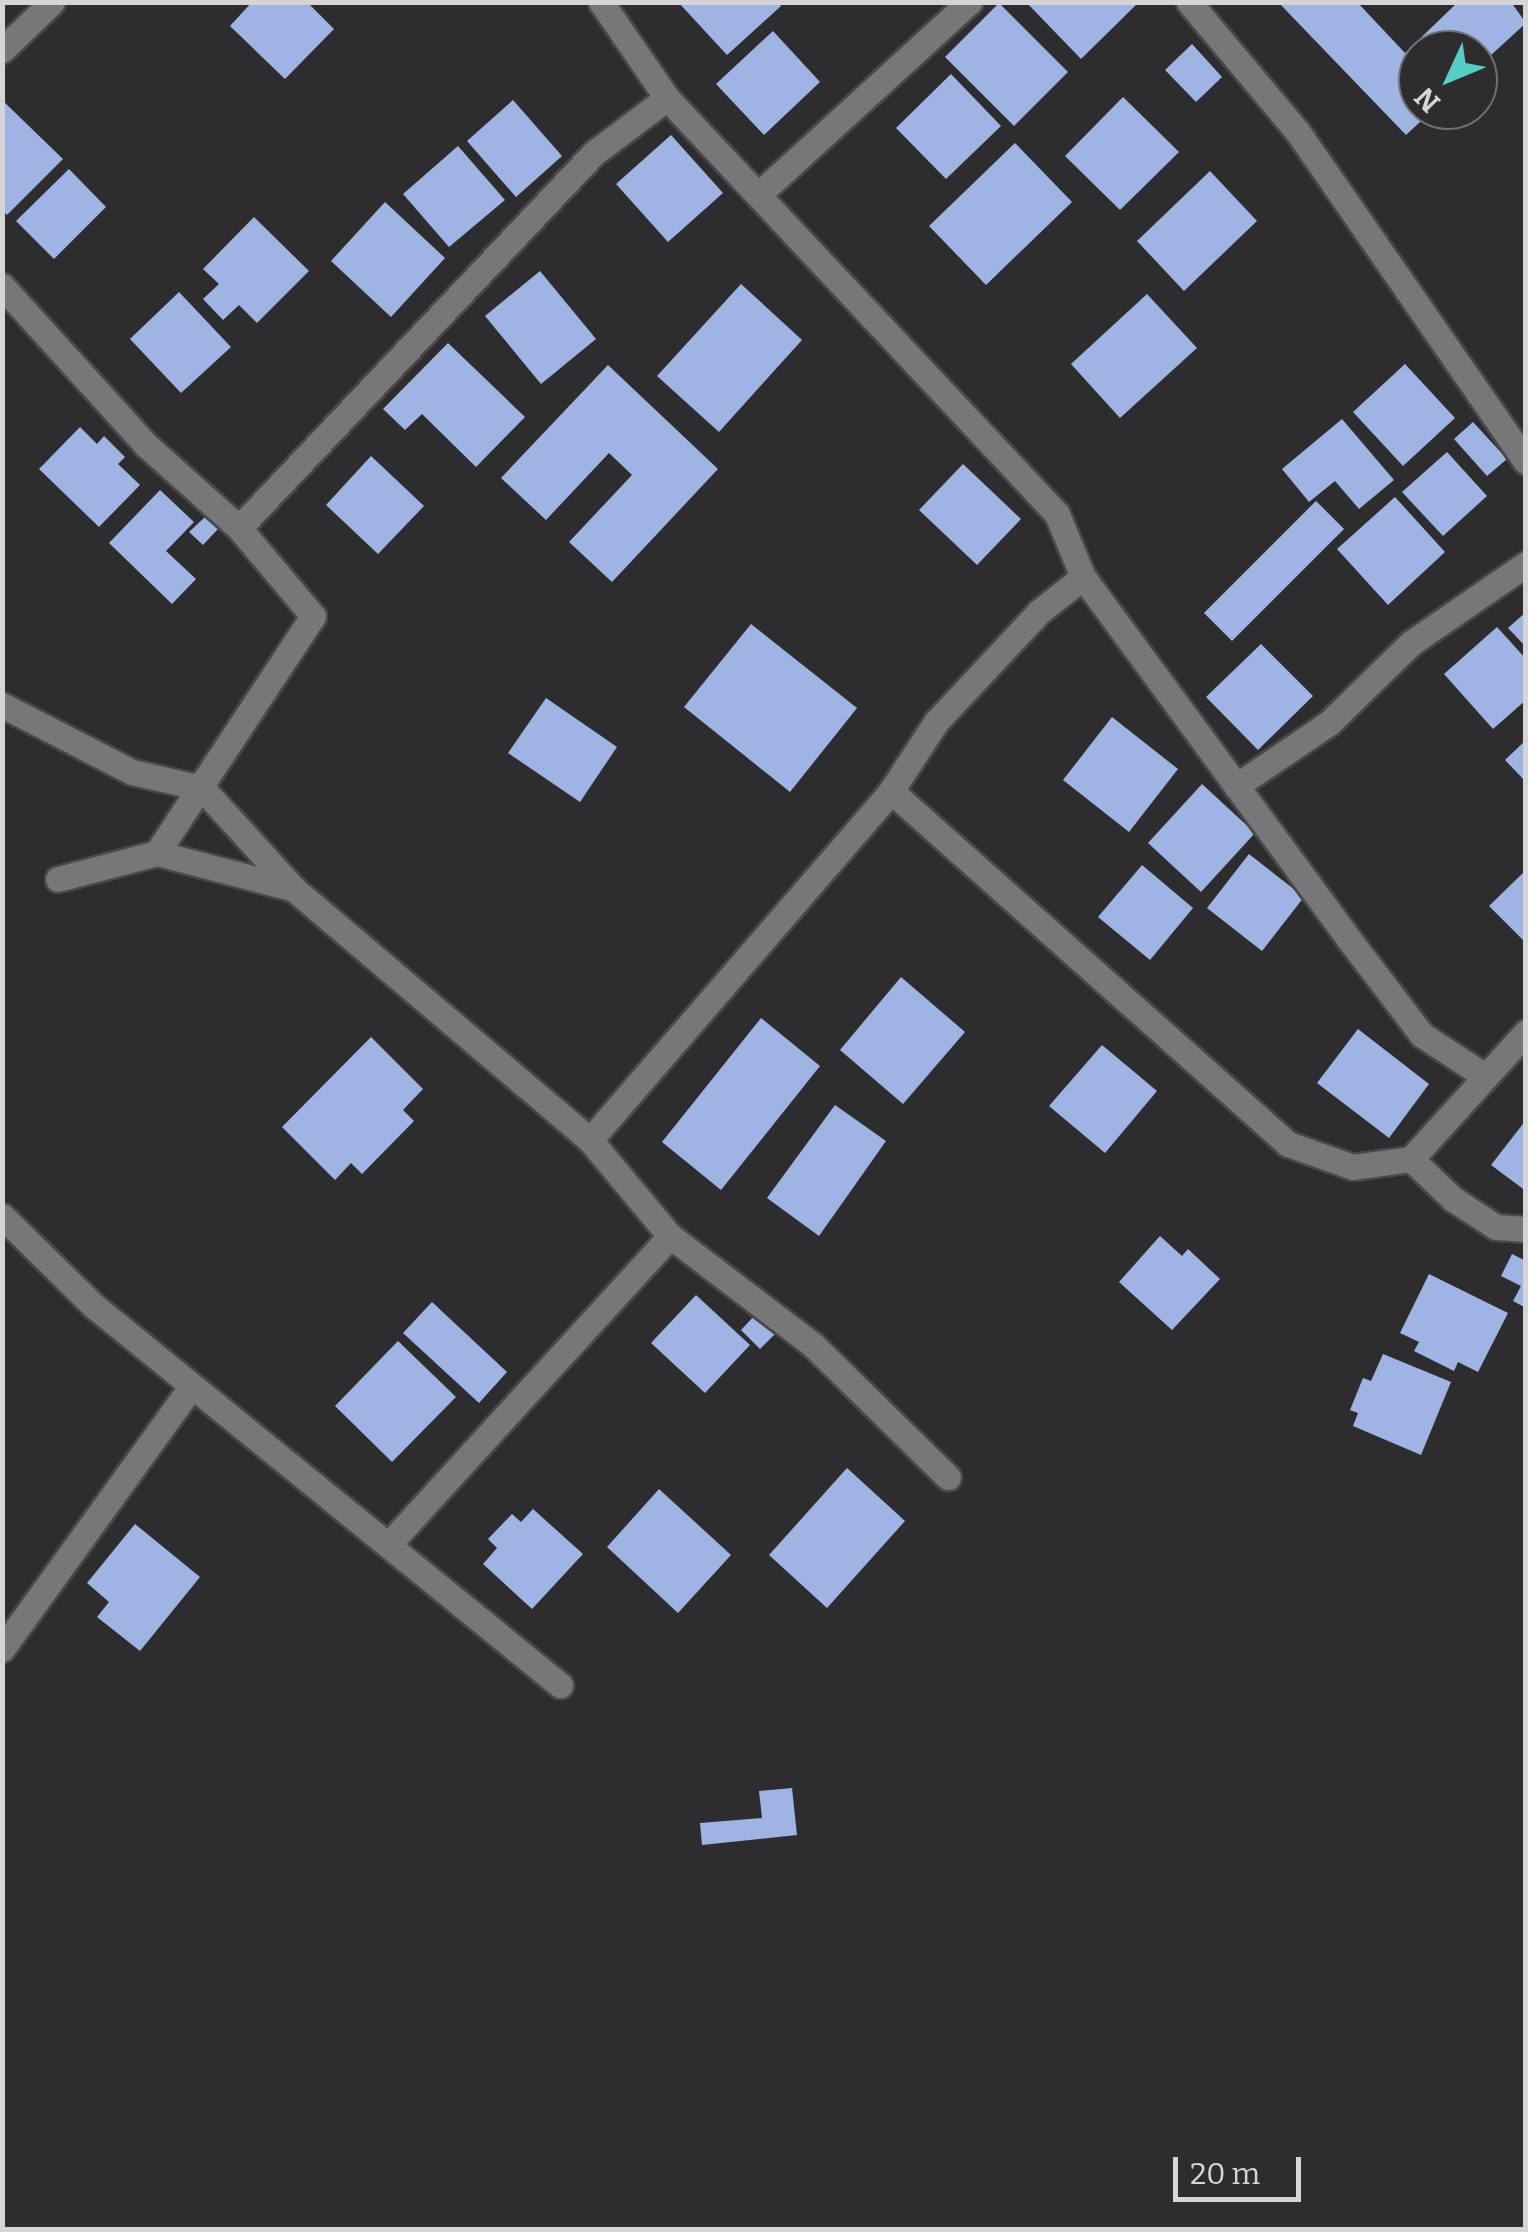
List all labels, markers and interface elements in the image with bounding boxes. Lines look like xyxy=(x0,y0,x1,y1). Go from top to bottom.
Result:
north arrow xyxy=(1398,30,1498,130)
text: N xyxy=(1408,81,1447,119)
scale bar xyxy=(1178,2137,1306,2199)
text: 20 m xyxy=(1190,2156,1260,2192)

